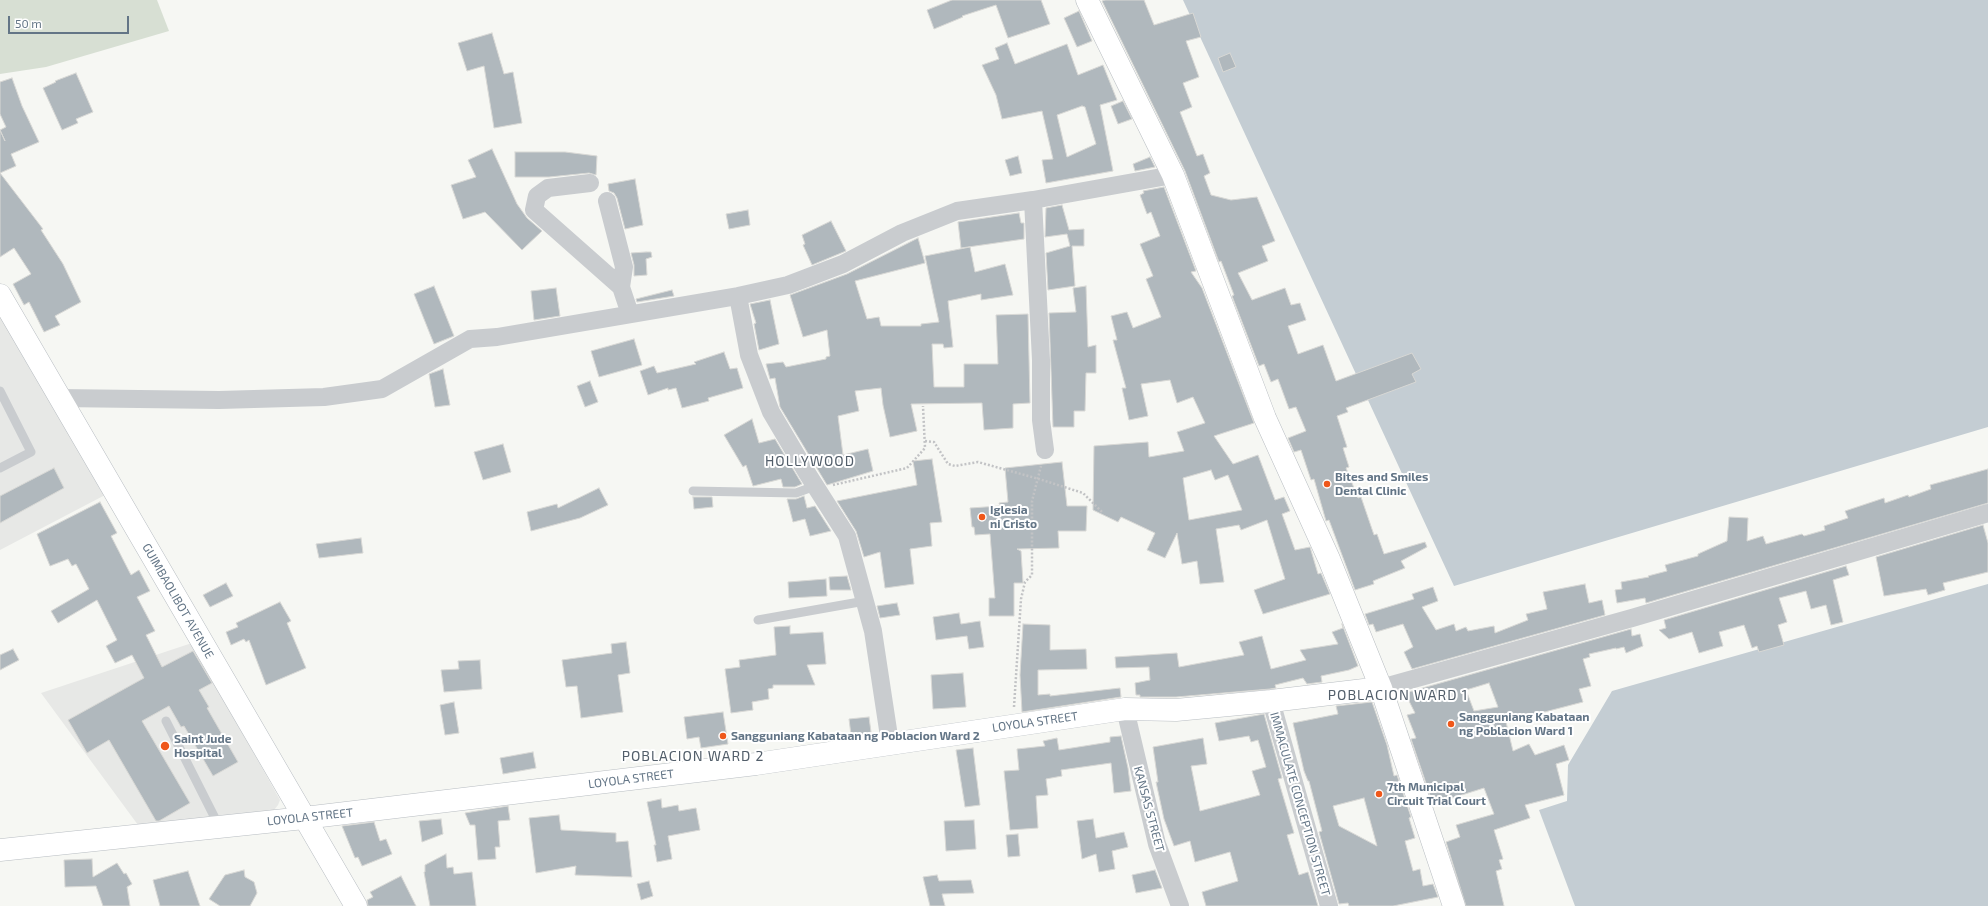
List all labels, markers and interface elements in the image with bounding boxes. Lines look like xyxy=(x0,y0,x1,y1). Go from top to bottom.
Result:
scale bar xyxy=(10,8,131,34)
text: 50 m xyxy=(15,16,42,30)
district label: HOLLYWOOD xyxy=(765,453,855,469)
place label: Bites and Smiles Dental Clinic xyxy=(1335,470,1428,498)
marker: Bites and Smiles Dental Clinic xyxy=(1322,479,1332,489)
place label: Iglesia ni Cristo xyxy=(990,503,1037,531)
marker: Iglesia ni Cristo xyxy=(977,512,987,522)
street label: GUIMBAOLIBOT AVENUE xyxy=(139,541,217,661)
district label: POBLACION WARD 1 xyxy=(1328,687,1468,703)
street label: LOYOLA STREET xyxy=(991,709,1079,735)
place label: Sangguniang Kabataan ng Poblacion Ward 1 xyxy=(1459,710,1590,738)
street label: IMMACULATE CONCEPTION STREET xyxy=(1267,711,1333,897)
marker: Sangguniang Kabataan ng Poblacion Ward 1 xyxy=(1446,719,1456,729)
place label: Sangguniang Kabataan ng Poblacion Ward 2 xyxy=(731,729,980,743)
marker: Sangguniang Kabataan ng Poblacion Ward 2 xyxy=(718,731,728,741)
place label: Saint Jude Hospital xyxy=(174,732,231,760)
marker: Saint Jude Hospital xyxy=(159,740,171,752)
district label: POBLACION WARD 2 xyxy=(622,748,764,764)
street label: KANSAS STREET xyxy=(1131,765,1167,853)
street label: LOYOLA STREET xyxy=(587,767,675,791)
place label: 7th Municipal Circuit Trial Court xyxy=(1387,780,1486,808)
marker: 7th Municipal Circuit Trial Court xyxy=(1374,789,1384,799)
street label: LOYOLA STREET xyxy=(266,805,354,829)

